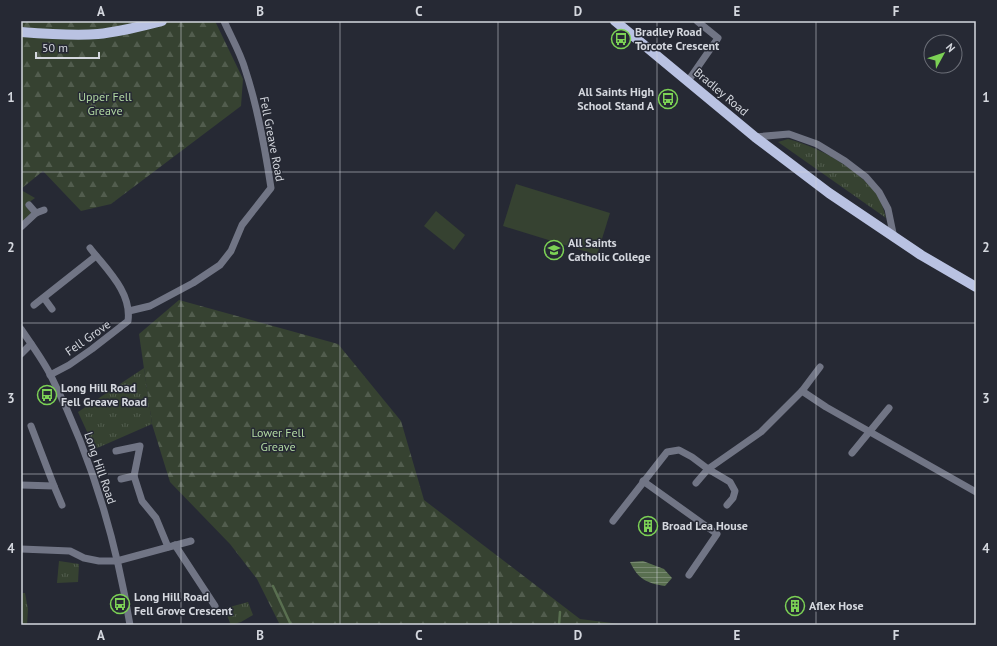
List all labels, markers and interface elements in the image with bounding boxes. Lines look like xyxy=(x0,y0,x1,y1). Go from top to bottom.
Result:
text: A xyxy=(97,3,105,20)
text: B xyxy=(256,3,264,20)
text: C xyxy=(415,3,423,20)
text: D xyxy=(574,3,582,20)
text: E xyxy=(734,3,741,20)
text: F xyxy=(893,3,900,20)
place label: Bradley Road Torcote Crescent xyxy=(635,24,720,53)
bus stop icon: Bradley Road Torcote Crescent xyxy=(610,28,632,50)
scale bar xyxy=(36,34,99,60)
north arrow xyxy=(923,34,963,74)
text: 50 m xyxy=(42,40,68,55)
text: N xyxy=(943,40,958,55)
street label: Bradley Road xyxy=(691,64,752,119)
place label: All Saints High School Stand A xyxy=(577,84,655,113)
bus stop icon: All Saints High School Stand A xyxy=(657,88,679,110)
text: 1 xyxy=(7,89,15,106)
park label: Upper Fell Greave xyxy=(78,89,132,118)
text: 1 xyxy=(982,89,990,106)
street label: Fell Greave Road xyxy=(257,95,288,183)
place label: All Saints Catholic College xyxy=(568,235,651,264)
text: 2 xyxy=(7,239,15,256)
school or university icon: All Saints Catholic College xyxy=(543,239,565,261)
text: 2 xyxy=(982,239,990,256)
street label: Fell Grove xyxy=(62,317,113,359)
place label: Long Hill Road Fell Greave Road xyxy=(61,380,147,409)
bus stop icon: Long Hill Road Fell Greave Road xyxy=(36,384,58,406)
text: 3 xyxy=(7,390,15,407)
text: 3 xyxy=(982,390,990,407)
park label: Lower Fell Greave xyxy=(251,425,305,454)
street label: Long Hill Road xyxy=(81,430,120,506)
building icon: Broad Lea House xyxy=(637,515,659,537)
place label: Broad Lea House xyxy=(662,518,748,533)
text: 4 xyxy=(7,540,15,557)
text: 4 xyxy=(982,540,990,557)
place label: Long Hill Road Fell Grove Crescent xyxy=(134,589,233,618)
bus stop icon: Long Hill Road Fell Grove Crescent xyxy=(109,593,131,615)
building icon: Aflex Hose xyxy=(784,595,806,617)
place label: Aflex Hose xyxy=(809,598,864,613)
text: A xyxy=(97,627,105,644)
text: B xyxy=(256,627,264,644)
text: C xyxy=(415,627,423,644)
text: D xyxy=(574,627,582,644)
text: E xyxy=(734,627,741,644)
text: F xyxy=(893,627,900,644)

